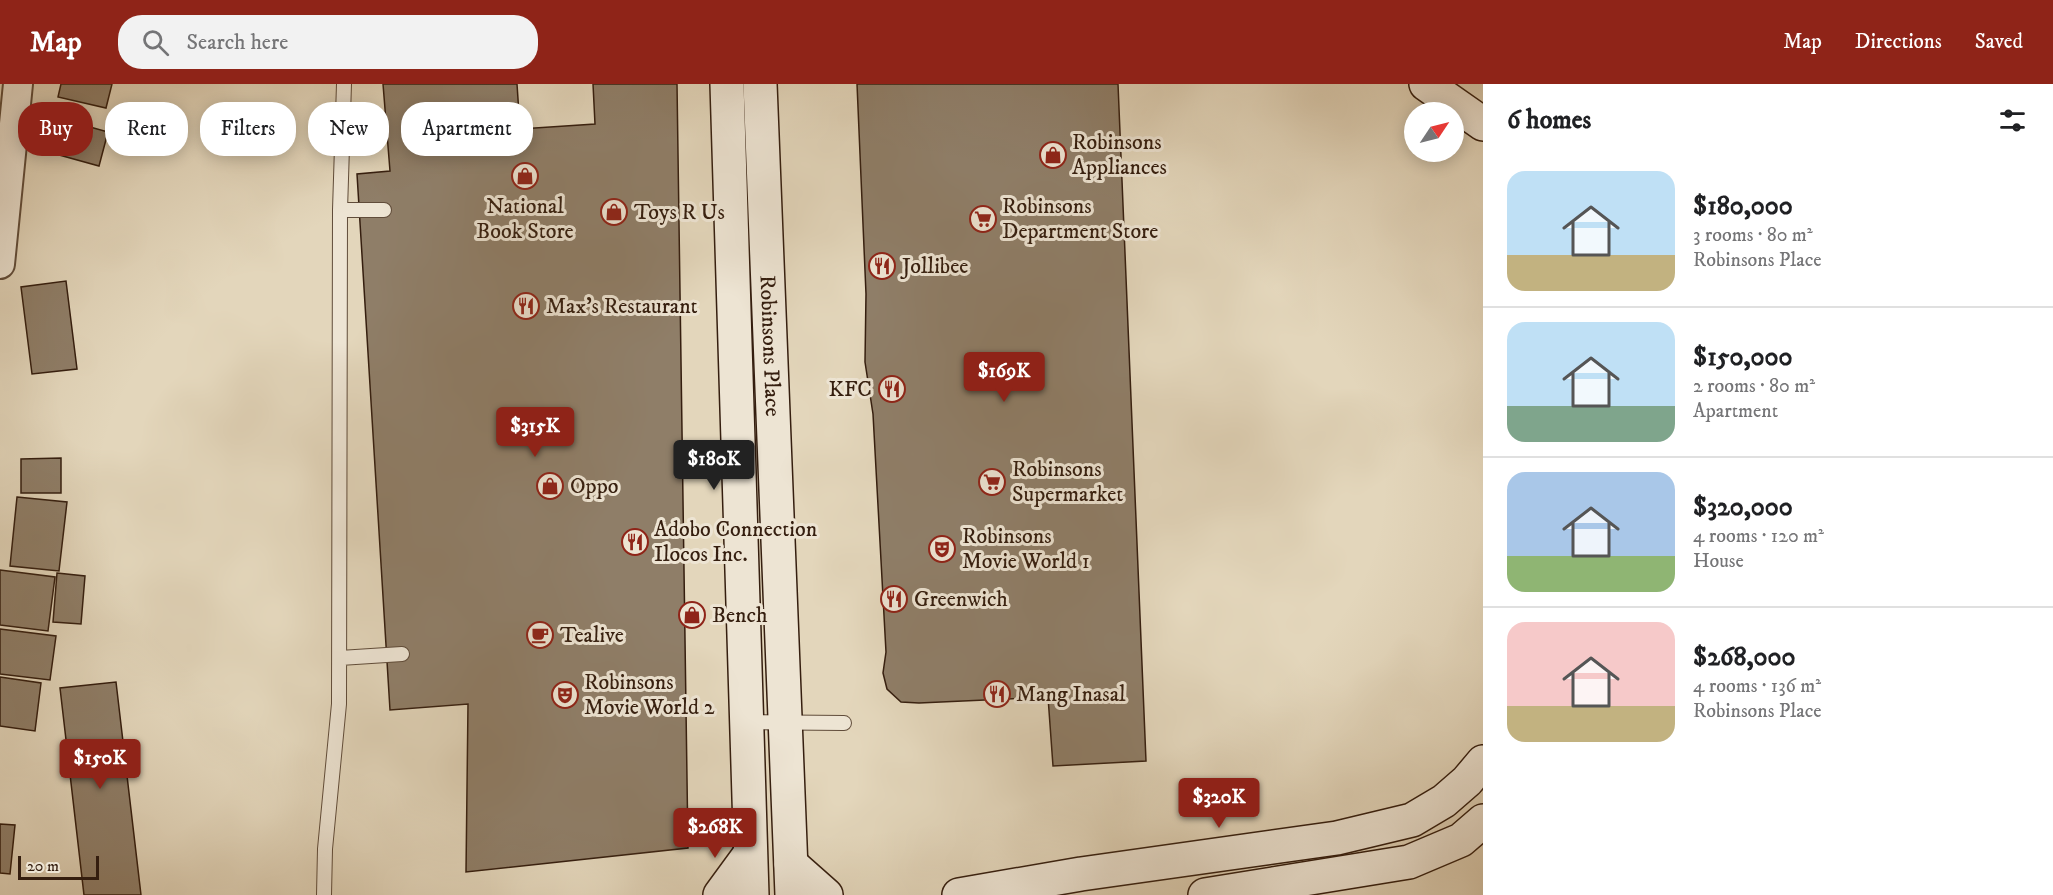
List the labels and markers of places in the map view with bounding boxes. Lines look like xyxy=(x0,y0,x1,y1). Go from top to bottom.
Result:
place label: Robinsons Appliances xyxy=(1072,129,1167,181)
shop icon: Robinsons Appliances xyxy=(1038,140,1068,170)
shop icon: National Book Store xyxy=(510,161,540,191)
place label: National Book Store xyxy=(476,193,574,245)
place label: Robinsons Department Store xyxy=(1002,193,1158,245)
shop icon: Toys R Us xyxy=(599,197,629,227)
place label: Toys R Us xyxy=(634,199,725,226)
supermarket icon: Robinsons Department Store xyxy=(968,204,998,234)
restaurant icon: Jollibee xyxy=(867,251,897,281)
place label: Jollibee xyxy=(900,253,968,280)
restaurant icon: Max's Restaurant xyxy=(511,291,541,321)
place label: Max's Restaurant xyxy=(546,293,698,320)
pin: $169K xyxy=(962,352,1046,403)
restaurant icon: KFC xyxy=(877,374,907,404)
place label: KFC xyxy=(828,376,872,403)
pin: $315K xyxy=(493,407,577,458)
pin: $180K xyxy=(672,440,756,491)
place label: Robinsons Supermarket xyxy=(1012,456,1123,508)
supermarket icon: Robinsons Supermarket xyxy=(977,467,1007,497)
shop icon: Oppo xyxy=(535,471,565,501)
place label: Oppo xyxy=(570,473,618,500)
place label: Adobo Connection Ilocos Inc. xyxy=(654,516,818,568)
place label: Robinsons Movie World 1 xyxy=(962,523,1090,575)
restaurant icon: Adobo Connection Ilocos Inc. xyxy=(620,527,650,557)
theatre icon: Robinsons Movie World 1 xyxy=(927,534,957,564)
restaurant icon: Greenwich xyxy=(879,584,909,614)
place label: Greenwich xyxy=(914,586,1008,613)
shop icon: Bench xyxy=(677,600,707,630)
place label: Bench xyxy=(712,602,768,629)
cafe icon: Tealive xyxy=(525,620,555,650)
place label: Tealive xyxy=(560,622,624,649)
place label: Robinsons Movie World 2 xyxy=(584,669,715,721)
restaurant icon: Mang Inasal xyxy=(982,679,1012,709)
theatre icon: Robinsons Movie World 2 xyxy=(550,680,580,710)
place label: Mang Inasal xyxy=(1016,681,1126,708)
pin: $150K xyxy=(58,739,142,790)
pin: $320K xyxy=(1177,778,1261,829)
pin: $268K xyxy=(673,808,757,859)

